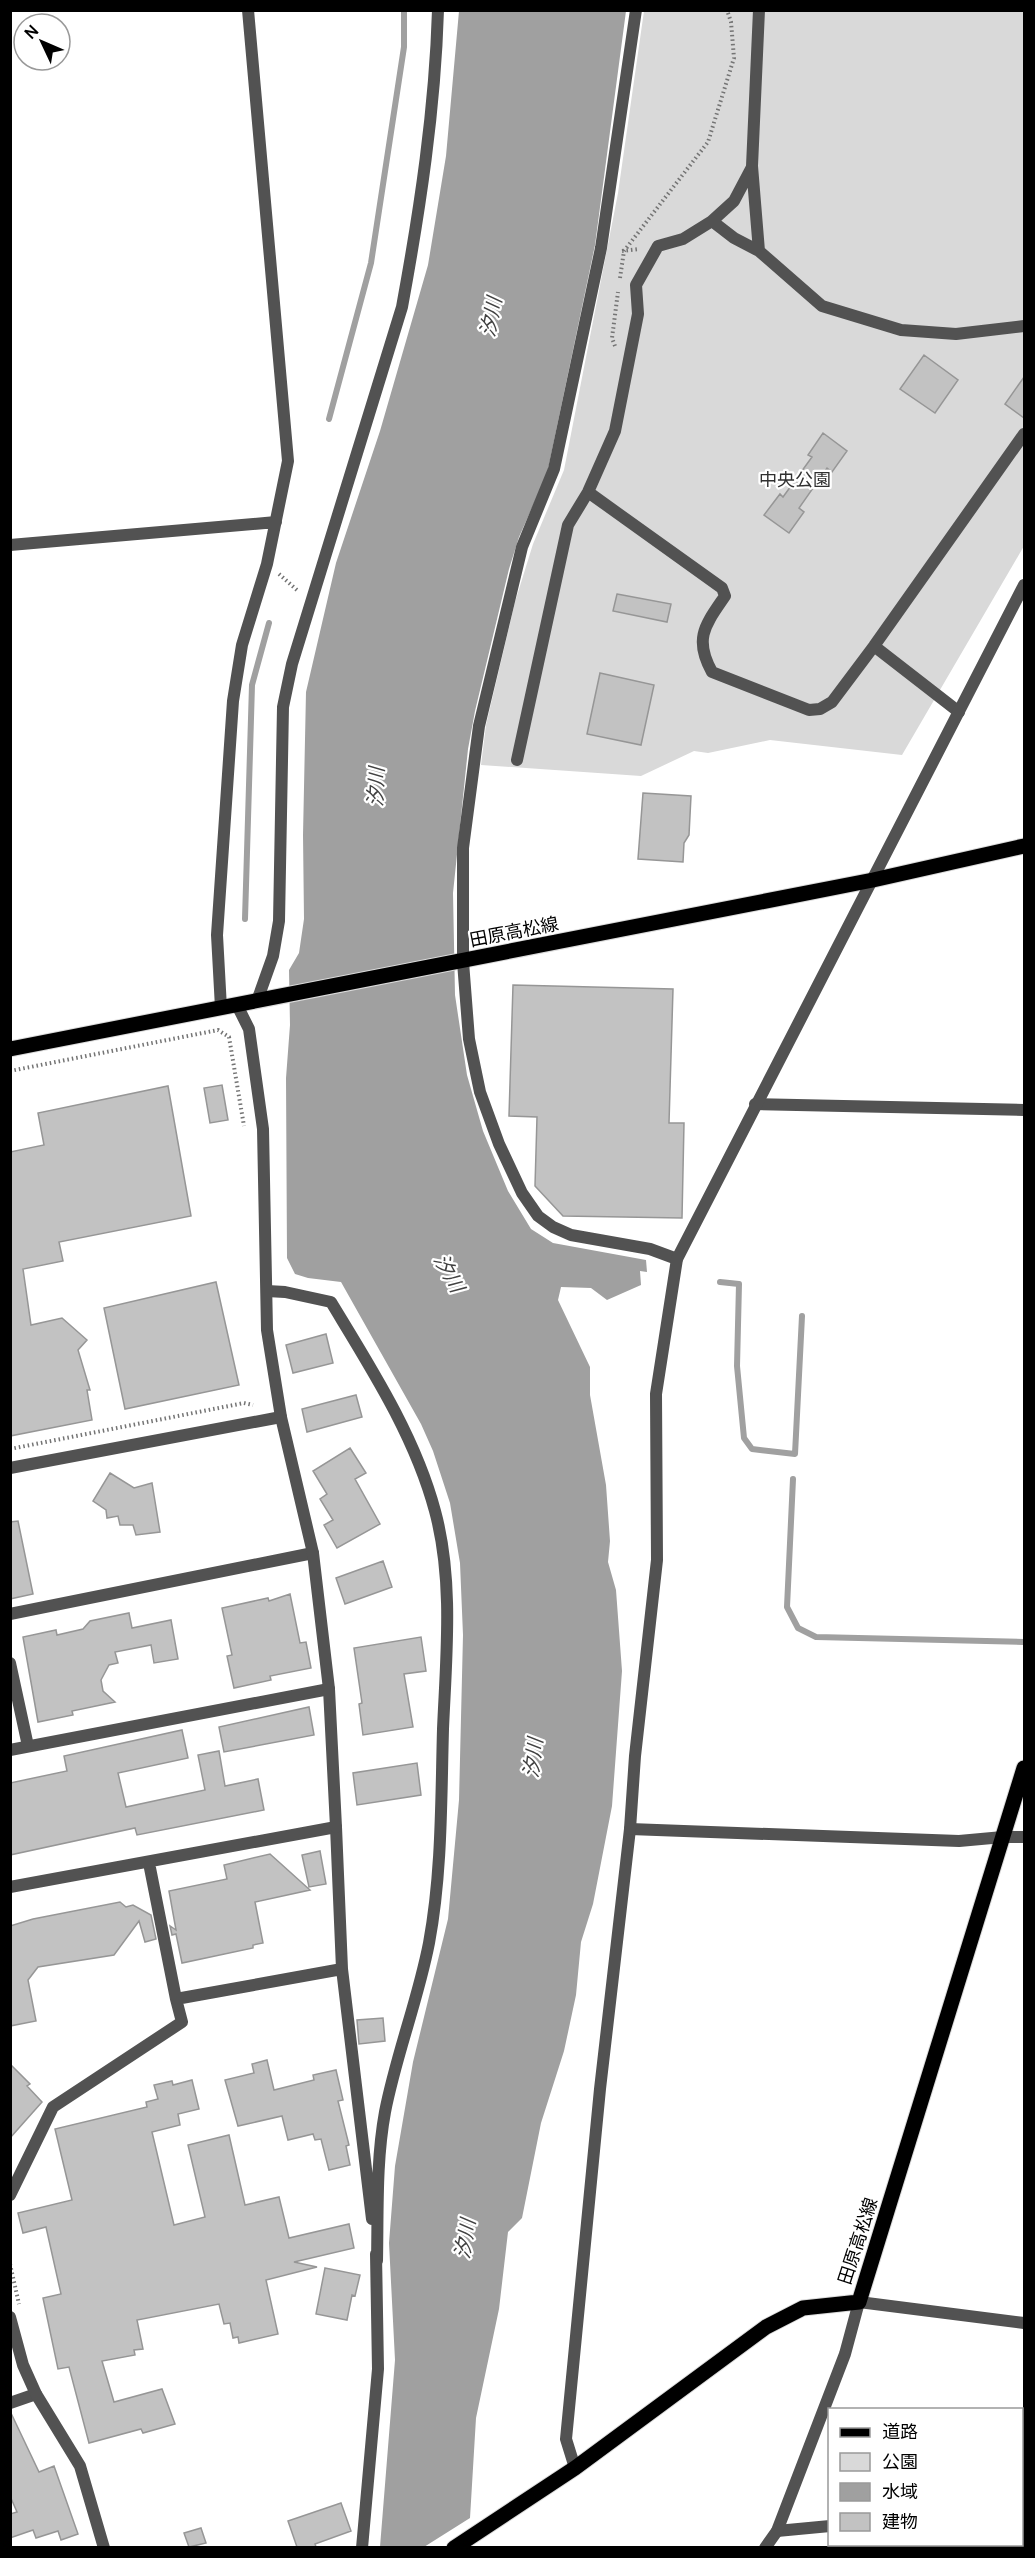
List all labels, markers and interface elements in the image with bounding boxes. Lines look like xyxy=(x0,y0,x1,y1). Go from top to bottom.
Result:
north arrow xyxy=(12,12,72,72)
text: N xyxy=(19,20,43,43)
water label: 汐川 xyxy=(473,293,508,339)
park label: 中央公園 xyxy=(759,467,831,491)
water label: 汐川 xyxy=(361,765,390,807)
street label: 田原高松線 xyxy=(467,911,560,951)
water label: 汐川 xyxy=(428,1249,472,1299)
water label: 汐川 xyxy=(517,1734,549,1779)
street label: 田原高松線 xyxy=(832,2194,882,2287)
water label: 汐川 xyxy=(448,2215,481,2261)
legend xyxy=(828,2408,1023,2546)
text: 道路 xyxy=(882,2419,918,2443)
text: 公園 xyxy=(882,2449,918,2473)
text: 水域 xyxy=(882,2479,918,2503)
text: 建物 xyxy=(882,2509,918,2533)

